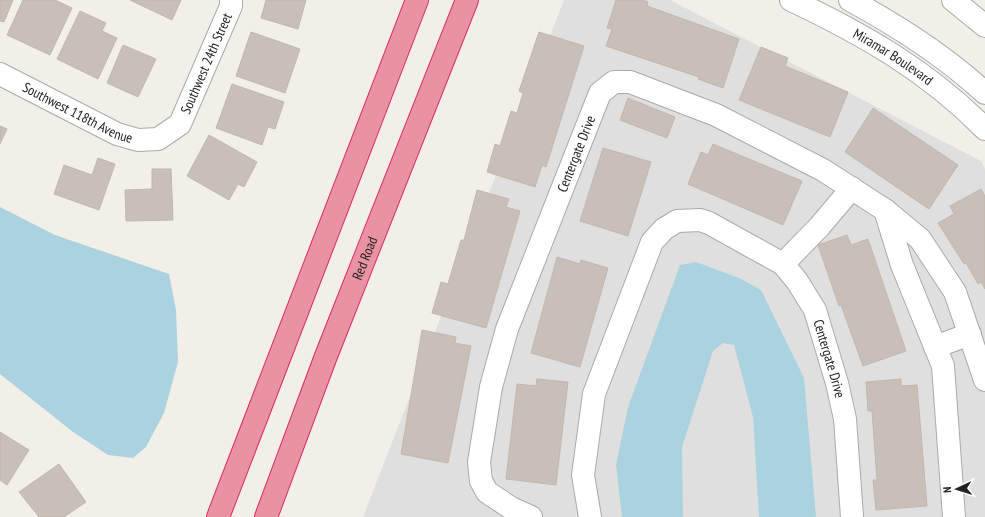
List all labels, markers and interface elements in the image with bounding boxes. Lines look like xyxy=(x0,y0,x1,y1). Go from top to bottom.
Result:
street label: Southwest 24th Street xyxy=(176,10,236,117)
street label: Miramar Boulevard xyxy=(850,24,937,89)
street label: Southwest 118th Avenue xyxy=(20,78,135,147)
street label: Centergate Drive xyxy=(553,112,599,195)
street label: Red Road xyxy=(348,234,381,282)
street label: Centergate Drive xyxy=(809,317,849,400)
north arrow xyxy=(937,469,977,509)
text: N xyxy=(940,486,954,493)

